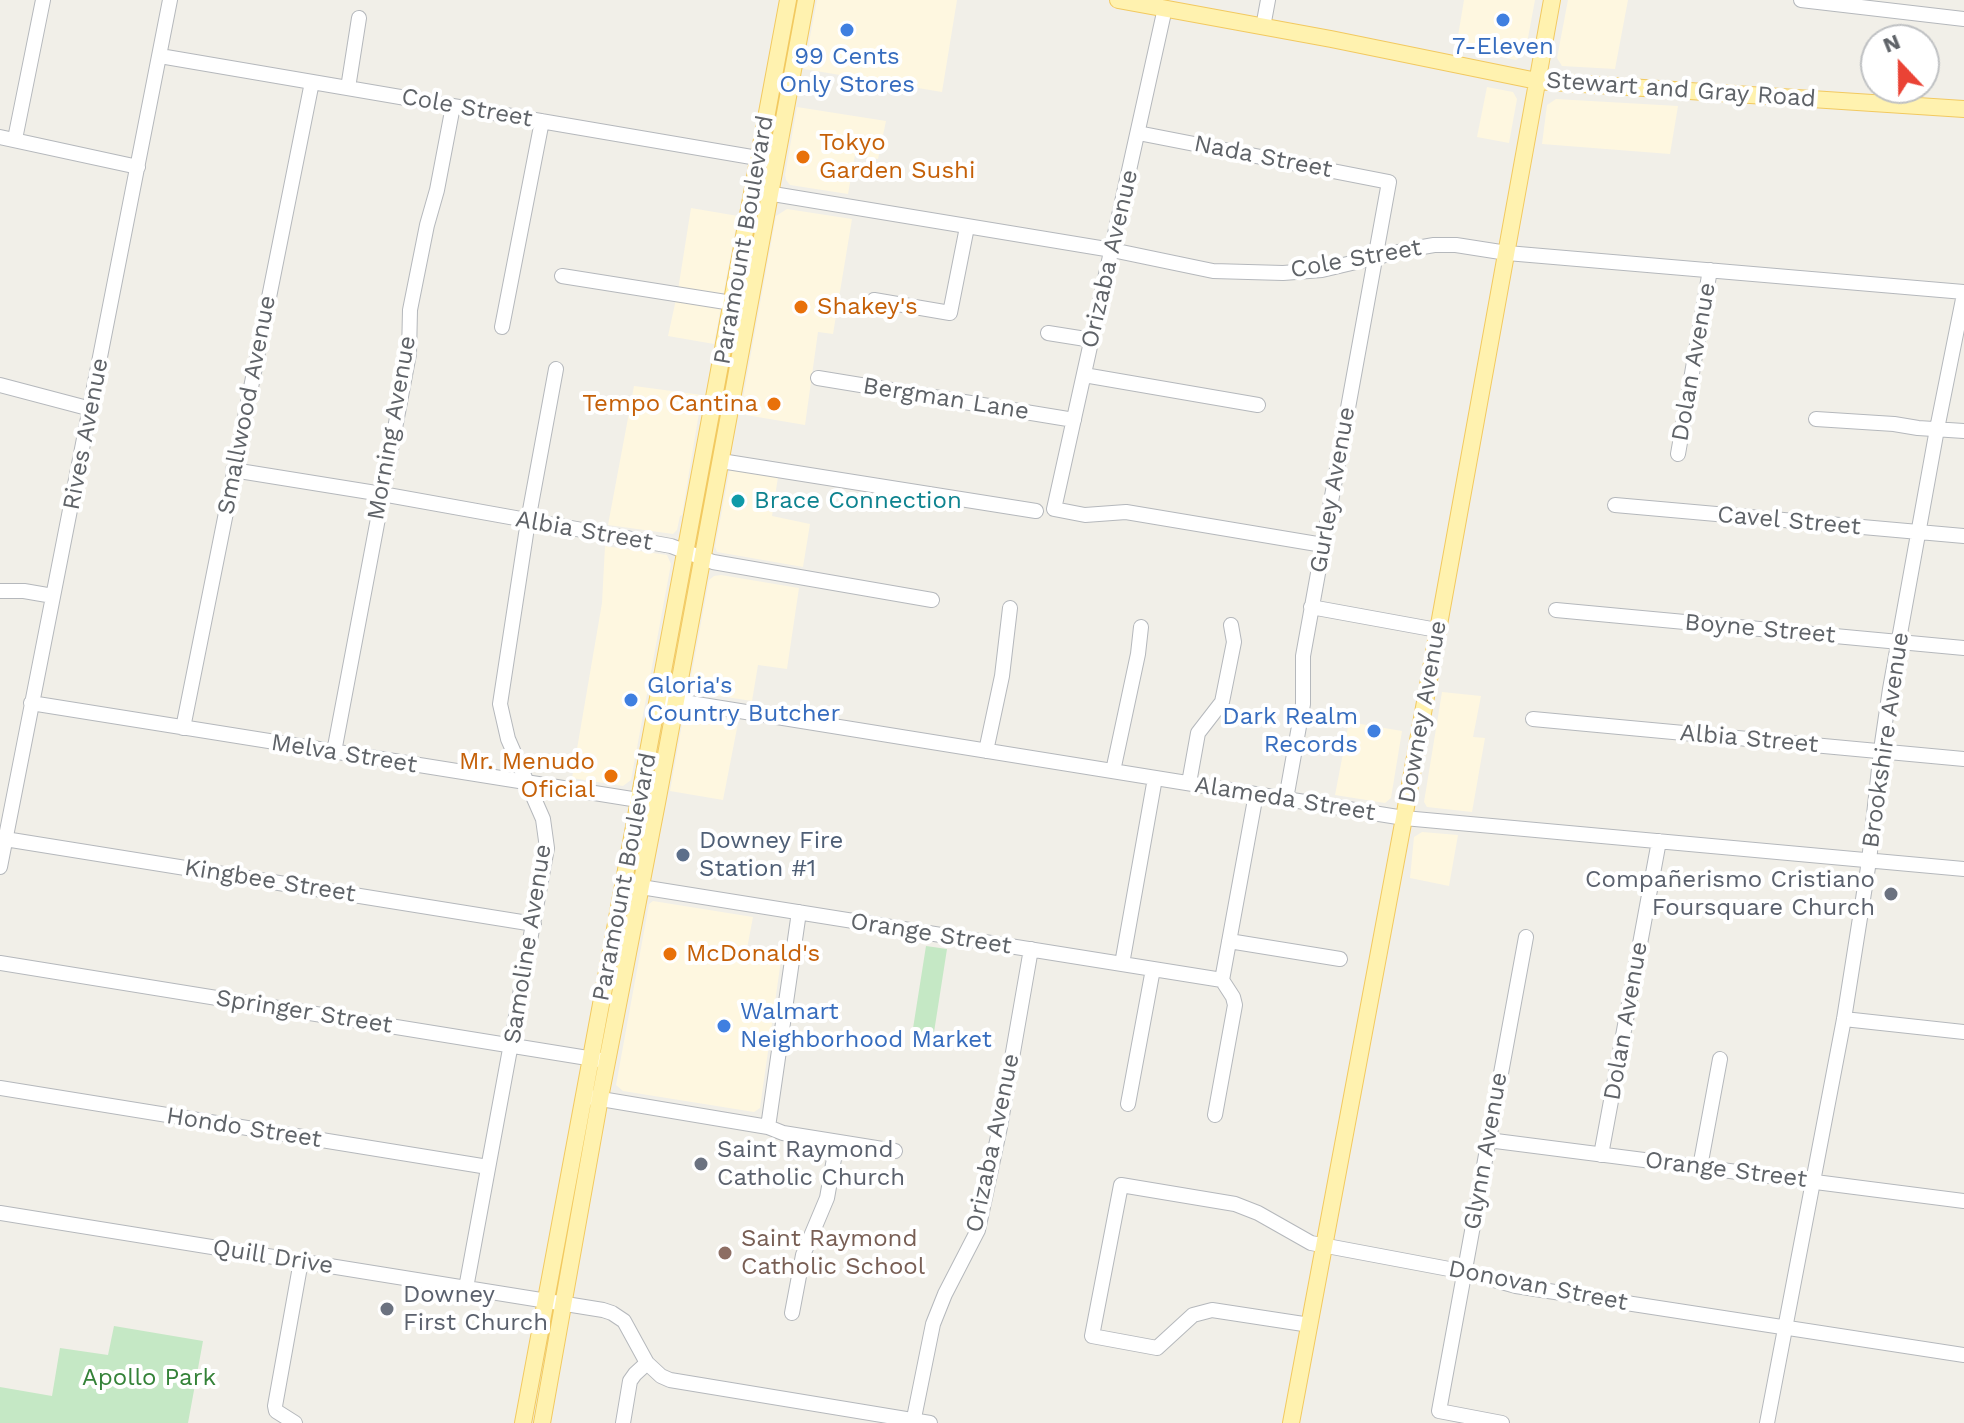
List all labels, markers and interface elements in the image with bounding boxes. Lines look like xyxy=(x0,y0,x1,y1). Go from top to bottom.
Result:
marker: 7-Eleven xyxy=(1494,11,1512,29)
marker: 99 Cents Only Stores xyxy=(838,21,856,39)
north arrow xyxy=(1860,24,1940,104)
text: N xyxy=(1879,28,1904,58)
place label: 7-Eleven xyxy=(1452,33,1554,61)
place label: 99 Cents Only Stores xyxy=(779,43,915,99)
street label: Stewart and Gray Road xyxy=(1545,66,1817,114)
street label: Cole Street xyxy=(399,82,535,134)
street label: Paramount Boulevard xyxy=(708,113,780,367)
place label: Tokyo Garden Sushi xyxy=(819,129,975,185)
street label: Nada Street xyxy=(1191,129,1335,185)
marker: Tokyo Garden Sushi xyxy=(794,148,812,166)
street label: Orizaba Avenue xyxy=(1075,167,1145,351)
street label: Cole Street xyxy=(1288,233,1424,285)
street label: Dolan Avenue xyxy=(1666,280,1722,444)
street label: Smallwood Avenue xyxy=(212,293,282,517)
place label: Shakey's xyxy=(817,293,918,321)
marker: Shakey's xyxy=(792,298,810,316)
street label: Morning Avenue xyxy=(362,334,422,522)
street label: Rives Avenue xyxy=(57,356,115,512)
street label: Bergman Lane xyxy=(861,372,1031,426)
place label: Tempo Cantina xyxy=(582,390,758,418)
marker: Tempo Cantina xyxy=(765,395,783,413)
street label: Gurley Avenue xyxy=(1304,405,1362,575)
place label: Brace Connection xyxy=(754,487,962,515)
marker: Brace Connection xyxy=(729,492,747,510)
street label: Cavel Street xyxy=(1716,500,1862,542)
street label: Albia Street xyxy=(513,505,655,557)
street label: Boyne Street xyxy=(1683,608,1837,650)
street label: Downey Avenue xyxy=(1393,618,1453,806)
street label: Brookshire Avenue xyxy=(1857,630,1915,850)
place label: Gloria's Country Butcher xyxy=(647,672,840,728)
marker: Gloria's Country Butcher xyxy=(622,691,640,709)
place label: Dark Realm Records xyxy=(1222,703,1358,759)
street label: Albia Street xyxy=(1679,719,1819,759)
marker: Dark Realm Records xyxy=(1365,722,1383,740)
street label: Melva Street xyxy=(269,728,419,780)
place label: Mr. Menudo Oficial xyxy=(459,748,595,804)
street label: Paramount Boulevard xyxy=(587,750,663,1004)
marker: Mr. Menudo Oficial xyxy=(602,767,620,785)
street label: Alameda Street xyxy=(1193,770,1377,828)
place label: Downey Fire Station #1 xyxy=(699,827,843,883)
street label: Samoline Avenue xyxy=(498,842,558,1046)
marker: Downey Fire Station #1 xyxy=(674,846,692,864)
street label: Kingbee Street xyxy=(182,853,358,909)
place label: Compañerismo Cristiano Foursquare Church xyxy=(1585,866,1875,922)
marker: Compañerismo Cristiano Foursquare Church xyxy=(1882,885,1900,903)
street label: Orange Street xyxy=(848,907,1014,961)
street label: Dolan Avenue xyxy=(1598,939,1654,1103)
place label: McDonald's xyxy=(686,940,820,968)
marker: McDonald's xyxy=(661,945,679,963)
street label: Springer Street xyxy=(214,984,394,1040)
place label: Walmart Neighborhood Market xyxy=(740,998,992,1054)
marker: Walmart Neighborhood Market xyxy=(715,1017,733,1035)
street label: Orizaba Avenue xyxy=(960,1051,1026,1235)
street label: Glynn Avenue xyxy=(1458,1070,1514,1232)
street label: Hondo Street xyxy=(164,1102,324,1154)
place label: Saint Raymond Catholic Church xyxy=(717,1136,905,1192)
street label: Orange Street xyxy=(1643,1146,1809,1194)
marker: Saint Raymond Catholic Church xyxy=(692,1155,710,1173)
place label: Saint Raymond Catholic School xyxy=(741,1225,925,1281)
street label: Quill Drive xyxy=(211,1233,335,1281)
marker: Saint Raymond Catholic School xyxy=(716,1244,734,1262)
street label: Donovan Street xyxy=(1446,1255,1630,1317)
place label: Downey First Church xyxy=(403,1281,548,1337)
marker: Downey First Church xyxy=(378,1300,396,1318)
park label: Apollo Park xyxy=(82,1364,216,1392)

